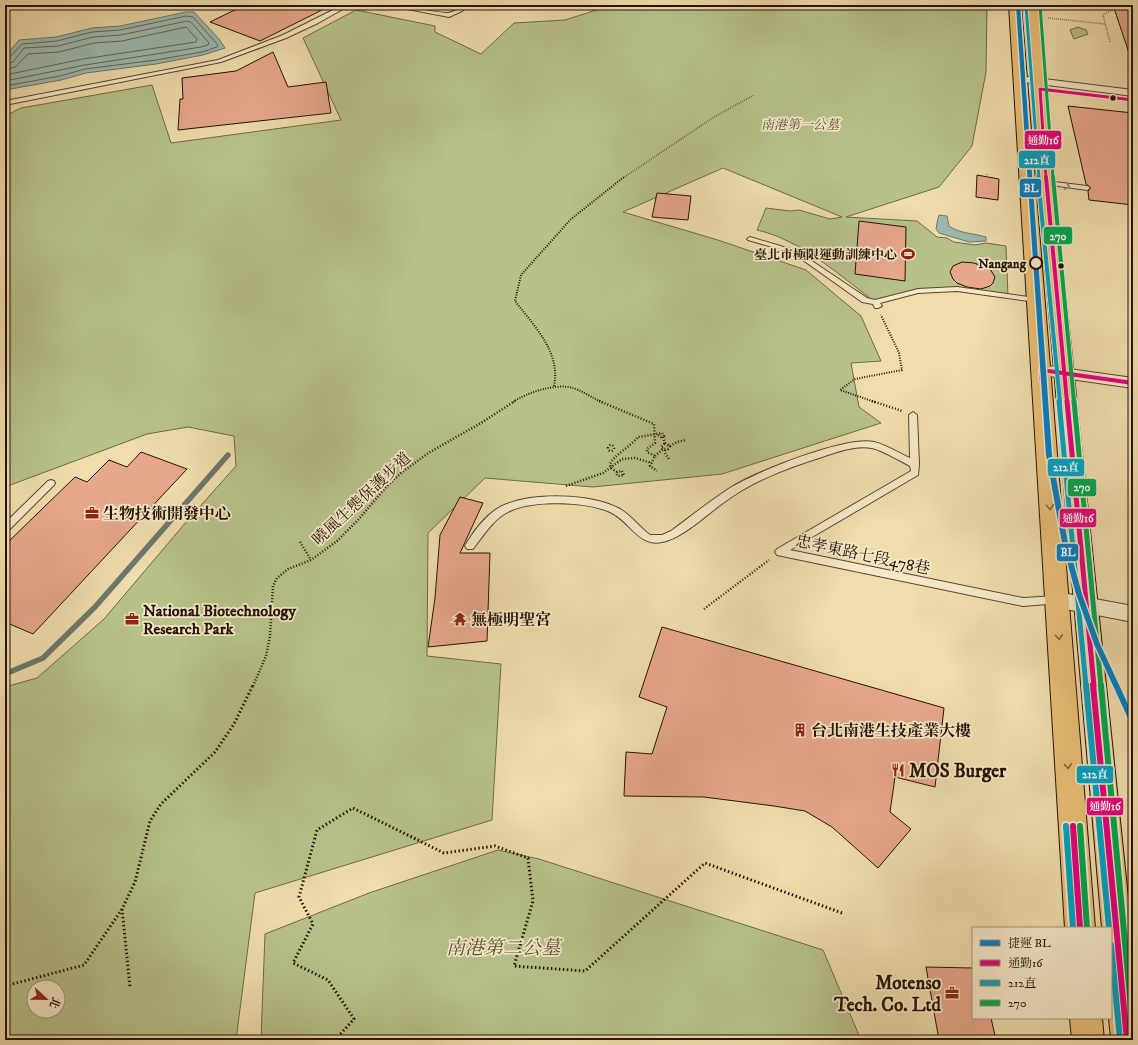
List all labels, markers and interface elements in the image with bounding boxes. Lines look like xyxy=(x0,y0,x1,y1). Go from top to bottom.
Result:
unlabelled marker xyxy=(1108,93,1118,103)
park label: 南港第一公墓 xyxy=(761,117,841,133)
line badge: 通勤16 xyxy=(1024,130,1062,150)
text: 通勤16 xyxy=(1027,134,1060,148)
line badge: 212直 xyxy=(1018,150,1056,169)
text: 212直 xyxy=(1024,154,1050,168)
line badge: BL xyxy=(1019,178,1042,198)
one-way arrow xyxy=(1063,181,1070,190)
text: BL xyxy=(1024,182,1038,196)
line badge: 270 xyxy=(1043,226,1073,245)
text: 270 xyxy=(1050,230,1067,244)
sports icon: 臺北市極限運動訓練中心 xyxy=(900,246,916,262)
place label: 臺北市極限運動訓練中心 xyxy=(754,247,897,263)
place label: Nangang xyxy=(978,256,1027,273)
marker: Nangang xyxy=(1029,256,1043,270)
unlabelled marker xyxy=(1056,261,1066,271)
street label: 曉風生態保護步道 xyxy=(308,448,415,550)
line badge: 212直 xyxy=(1047,458,1085,477)
text: 212直 xyxy=(1053,461,1079,475)
line badge: 270 xyxy=(1067,478,1097,497)
text: 270 xyxy=(1074,481,1091,495)
place label: 生物技術開發中心 xyxy=(103,504,231,524)
one-way arrow xyxy=(1046,504,1055,510)
office icon: 生物技術開發中心 xyxy=(84,505,100,521)
line badge: 通勤16 xyxy=(1059,508,1097,528)
text: 通勤16 xyxy=(1062,512,1095,526)
street label: 忠孝東路七段478巷 xyxy=(794,531,932,579)
line badge: BL xyxy=(1056,543,1079,562)
text: BL xyxy=(1061,546,1075,560)
place label: National Biotechnology Research Park xyxy=(143,601,296,639)
place label: 無極明聖宮 xyxy=(471,610,551,630)
office icon: National Biotechnology Research Park xyxy=(124,611,140,627)
temple icon: 無極明聖宮 xyxy=(452,611,468,627)
one-way arrow xyxy=(1055,634,1064,640)
place label: 台北南港生技產業大樓 xyxy=(811,721,971,741)
building icon: 台北南港生技產業大樓 xyxy=(792,722,808,738)
place label: MOS Burger xyxy=(909,760,1007,783)
restaurant icon: MOS Burger xyxy=(890,762,906,778)
one-way arrow xyxy=(1064,763,1073,769)
line badge: 212直 xyxy=(1076,765,1114,784)
text: 212直 xyxy=(1082,768,1108,782)
line badge: 通勤16 xyxy=(1086,797,1124,816)
text: 通勤16 xyxy=(1089,800,1122,814)
legend xyxy=(972,927,1112,1019)
text: 捷運 BL xyxy=(1008,936,1051,951)
park label: 南港第二公墓 xyxy=(446,937,563,960)
text: 通勤16 xyxy=(1008,956,1043,971)
place label: Motenso Tech. Co. Ltd xyxy=(833,972,942,1017)
text: 212直 xyxy=(1008,976,1036,991)
north arrow xyxy=(26,979,66,1019)
office icon: Motenso Tech. Co. Ltd xyxy=(944,985,960,1001)
text: 北 xyxy=(46,995,63,1010)
text: 270 xyxy=(1008,996,1026,1011)

